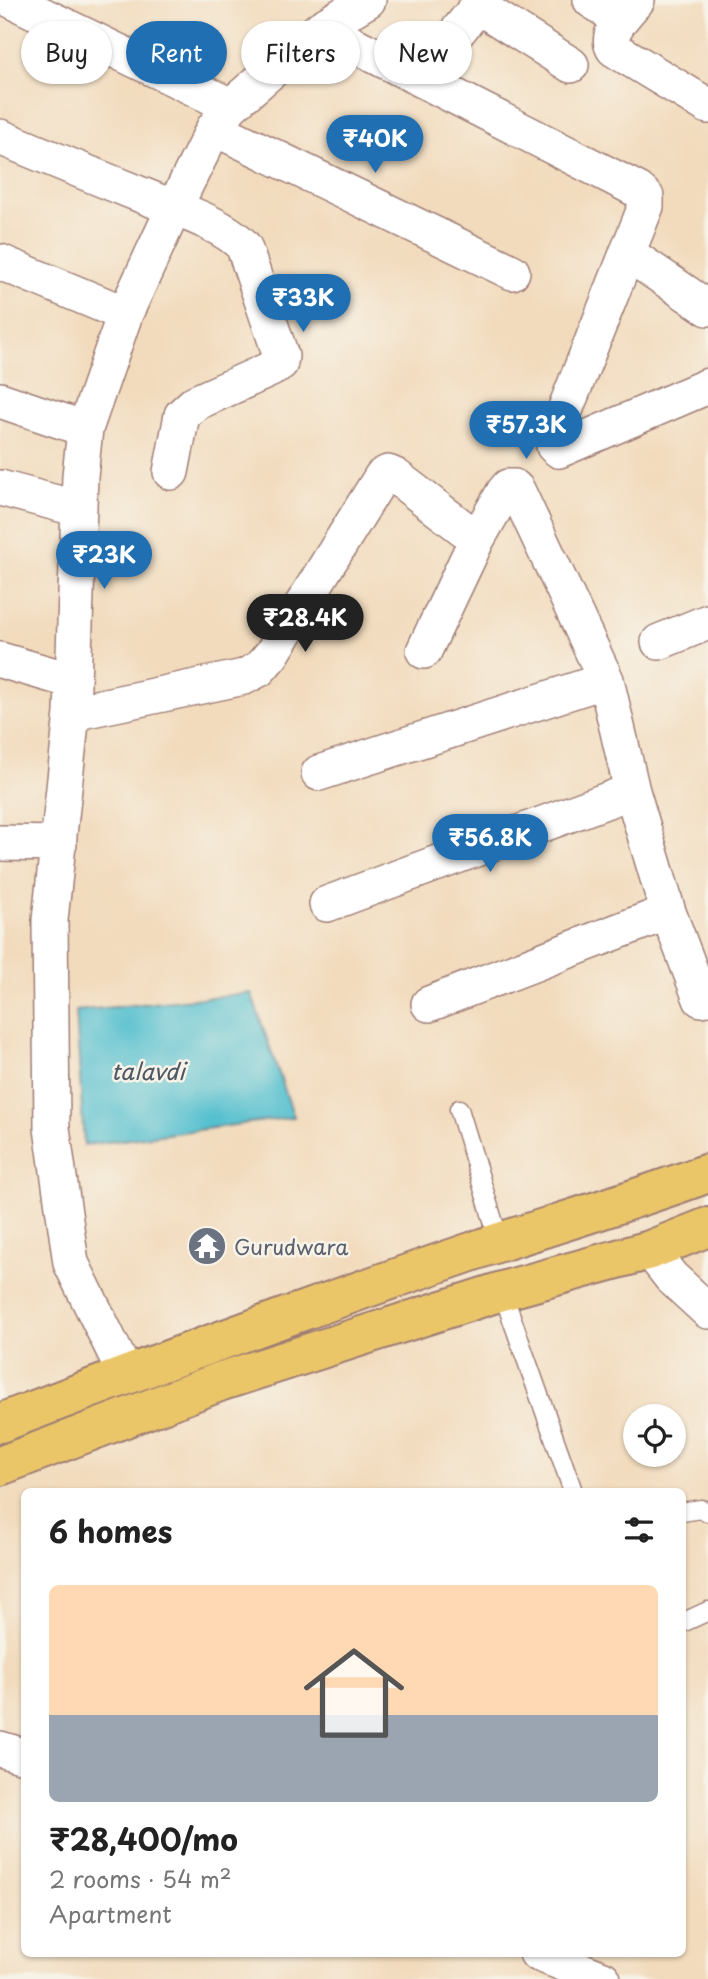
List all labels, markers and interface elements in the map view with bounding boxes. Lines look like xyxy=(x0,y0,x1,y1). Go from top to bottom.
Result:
chip: Buy xyxy=(21,21,112,84)
chip: Rent xyxy=(126,21,227,84)
chip: Filters xyxy=(241,21,360,84)
chip: New xyxy=(374,21,472,84)
pin: ₹40K xyxy=(334,116,416,175)
text: ₹40K xyxy=(342,120,408,155)
pin: ₹33K xyxy=(262,274,344,334)
text: ₹33K xyxy=(272,279,334,314)
pin: ₹57.3K xyxy=(469,402,583,461)
text: ₹57.3K xyxy=(485,406,567,441)
pin: ₹23K xyxy=(63,532,145,591)
text: ₹23K xyxy=(72,536,136,571)
pin: ₹28.4K xyxy=(248,594,362,654)
text: ₹28.4K xyxy=(263,599,347,634)
pin: ₹56.8K xyxy=(433,814,547,874)
text: ₹56.8K xyxy=(448,819,532,854)
water label: talavdi xyxy=(111,1053,188,1088)
temple icon: Gurudwara xyxy=(186,1225,228,1267)
place label: Gurudwara xyxy=(234,1230,349,1262)
map controls xyxy=(623,1404,686,1467)
button: locate xyxy=(623,1404,686,1467)
text: 6 homes xyxy=(49,1508,172,1553)
icon: filters xyxy=(620,1511,658,1549)
icon: home xyxy=(291,1630,417,1756)
text: ₹28,400/mo xyxy=(49,1816,238,1861)
text: 2 rooms · 54 m² xyxy=(49,1861,232,1896)
text: Apartment xyxy=(49,1896,172,1931)

